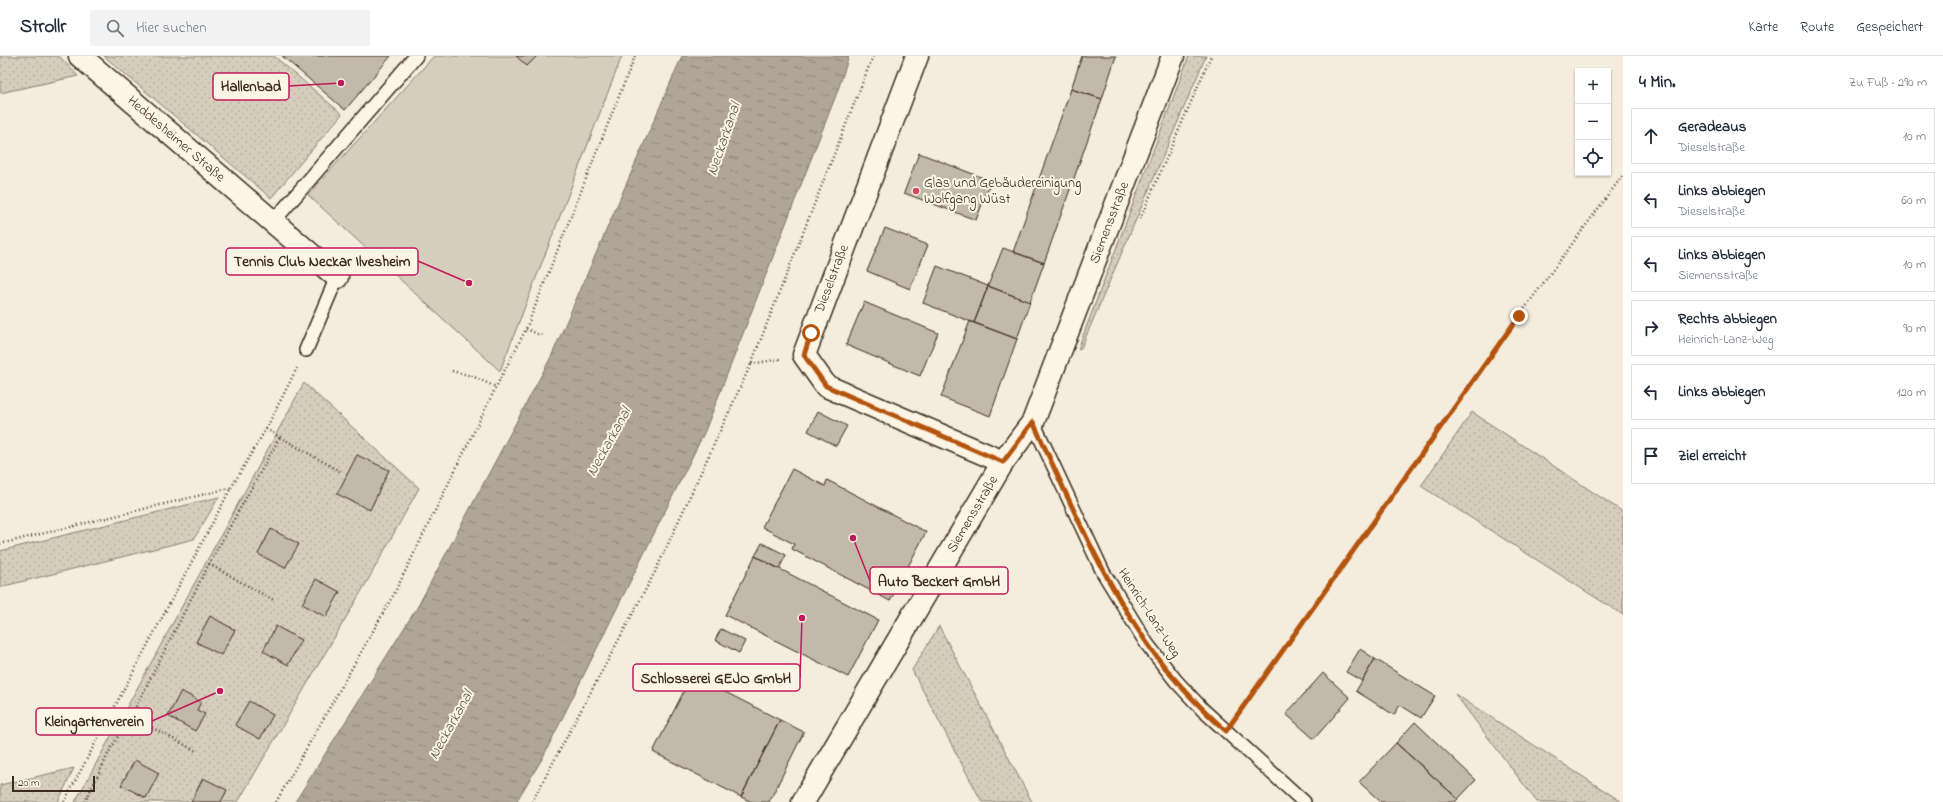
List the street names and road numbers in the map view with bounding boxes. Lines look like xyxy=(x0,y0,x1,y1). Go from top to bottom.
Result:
street label: Heddesheimer Straße xyxy=(123,91,230,187)
street label: Siemensstraße xyxy=(1084,178,1135,267)
street label: Dieselstraße xyxy=(809,241,855,317)
street label: Siemensstraße xyxy=(941,471,1004,557)
street label: Heinrich-Lanz-Weg xyxy=(1111,564,1186,662)

